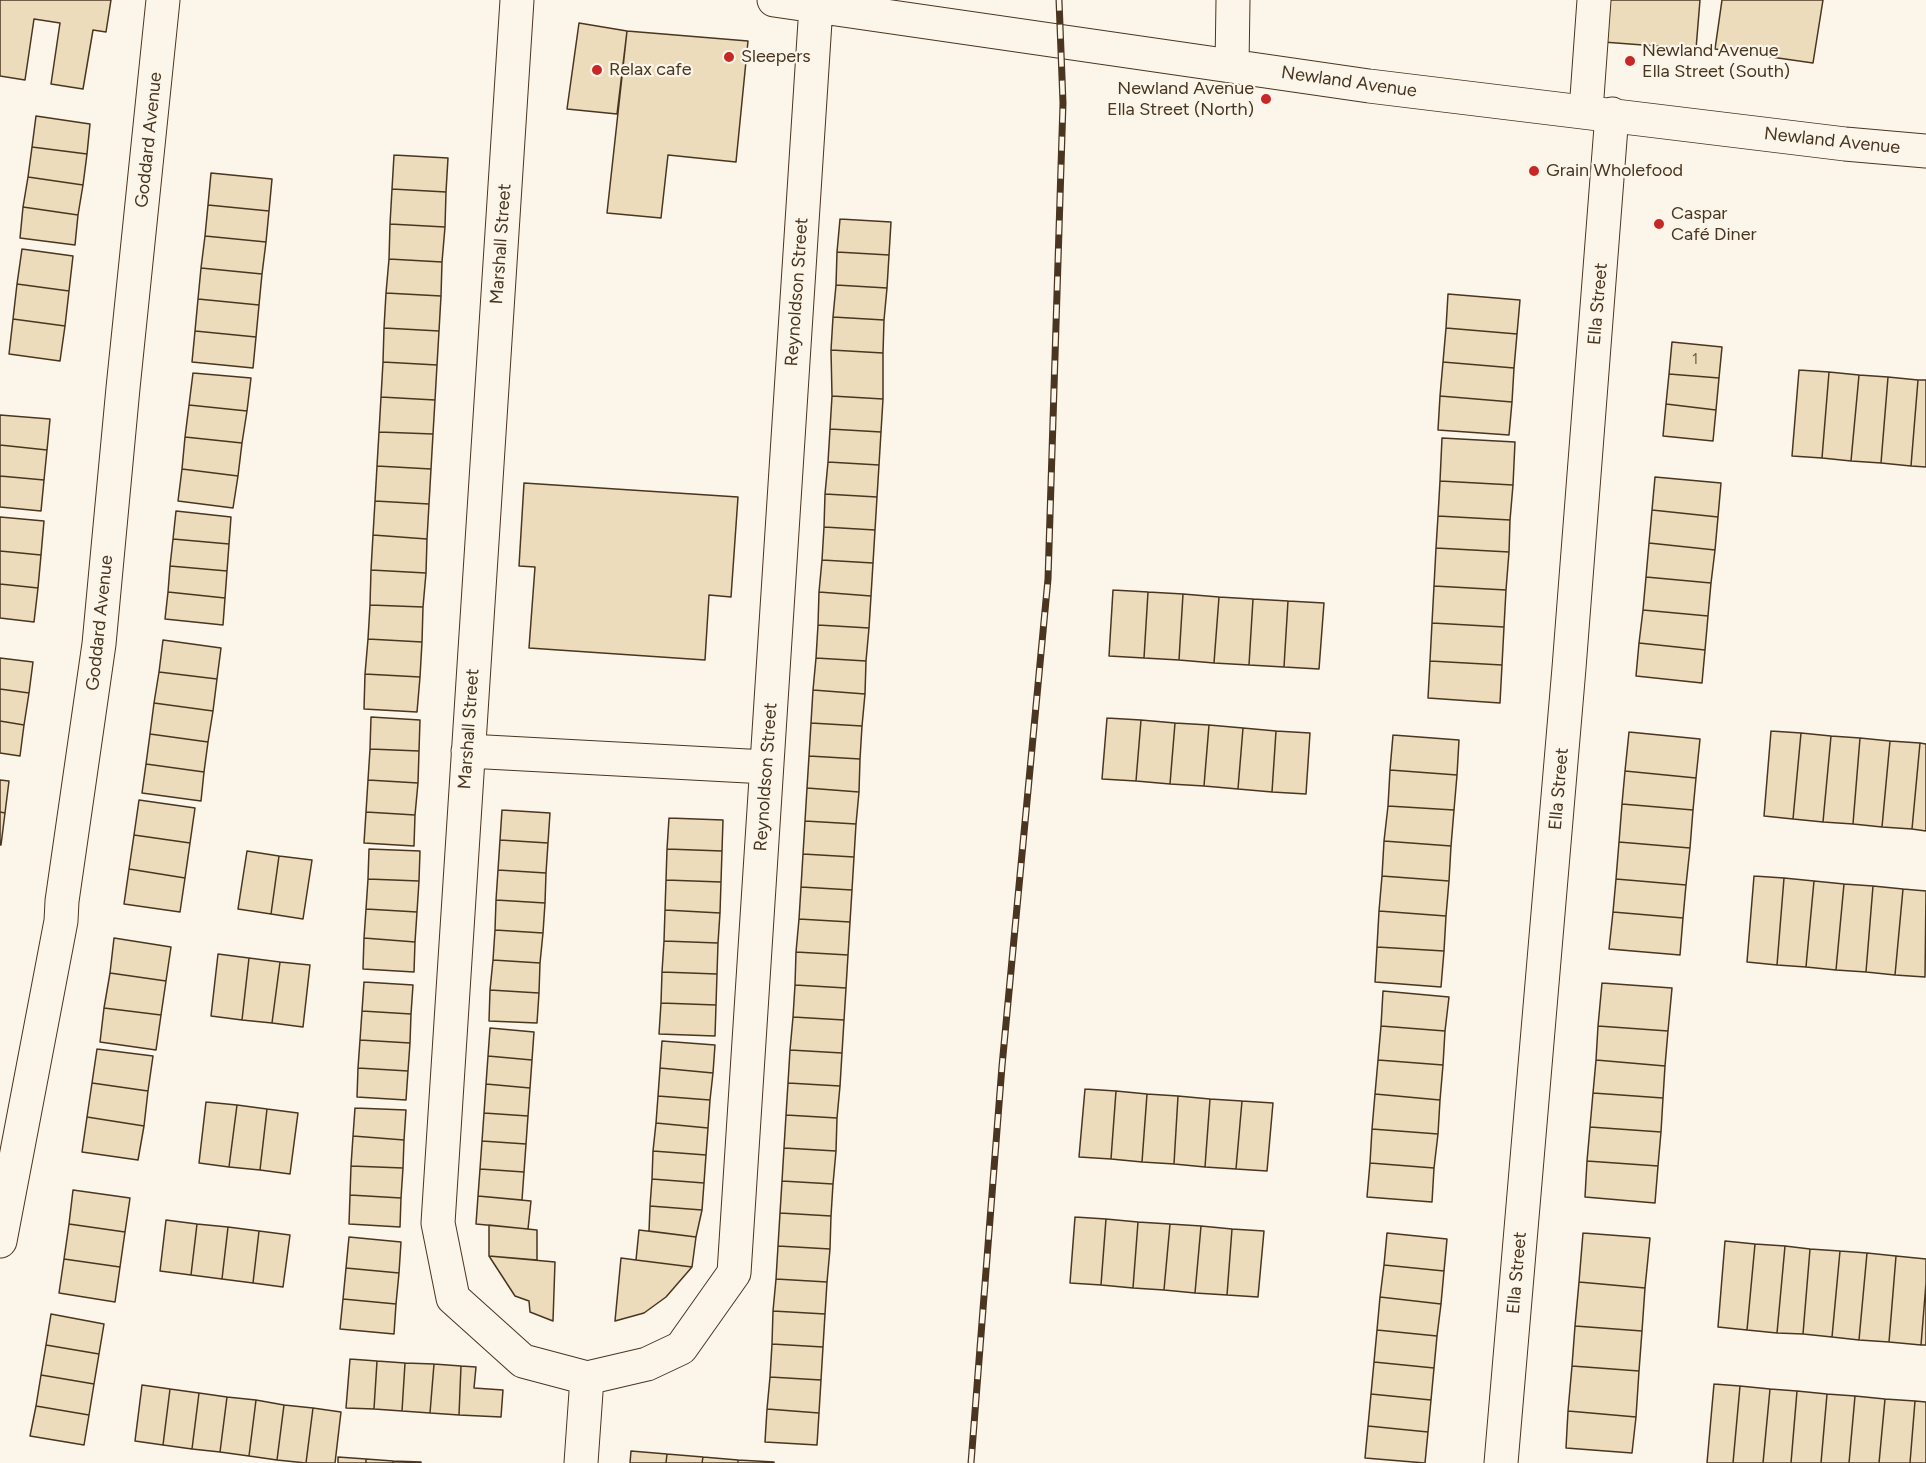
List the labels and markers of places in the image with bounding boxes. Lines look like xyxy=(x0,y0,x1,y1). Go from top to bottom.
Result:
place label: Newland Avenue Ella Street (South) xyxy=(1642,40,1790,82)
place label: Sleepers xyxy=(741,46,811,68)
marker: Sleepers xyxy=(722,50,736,64)
marker: Newland Avenue Ella Street (South) xyxy=(1623,54,1637,68)
place label: Relax cafe xyxy=(609,59,692,81)
marker: Relax cafe xyxy=(590,63,604,77)
place label: Newland Avenue Ella Street (North) xyxy=(1107,78,1254,121)
marker: Newland Avenue Ella Street (North) xyxy=(1259,92,1273,106)
place label: Grain Wholefood xyxy=(1546,160,1683,182)
marker: Grain Wholefood xyxy=(1527,164,1541,178)
place label: Caspar Café Diner xyxy=(1671,203,1757,246)
marker: Caspar Café Diner xyxy=(1652,217,1666,231)

